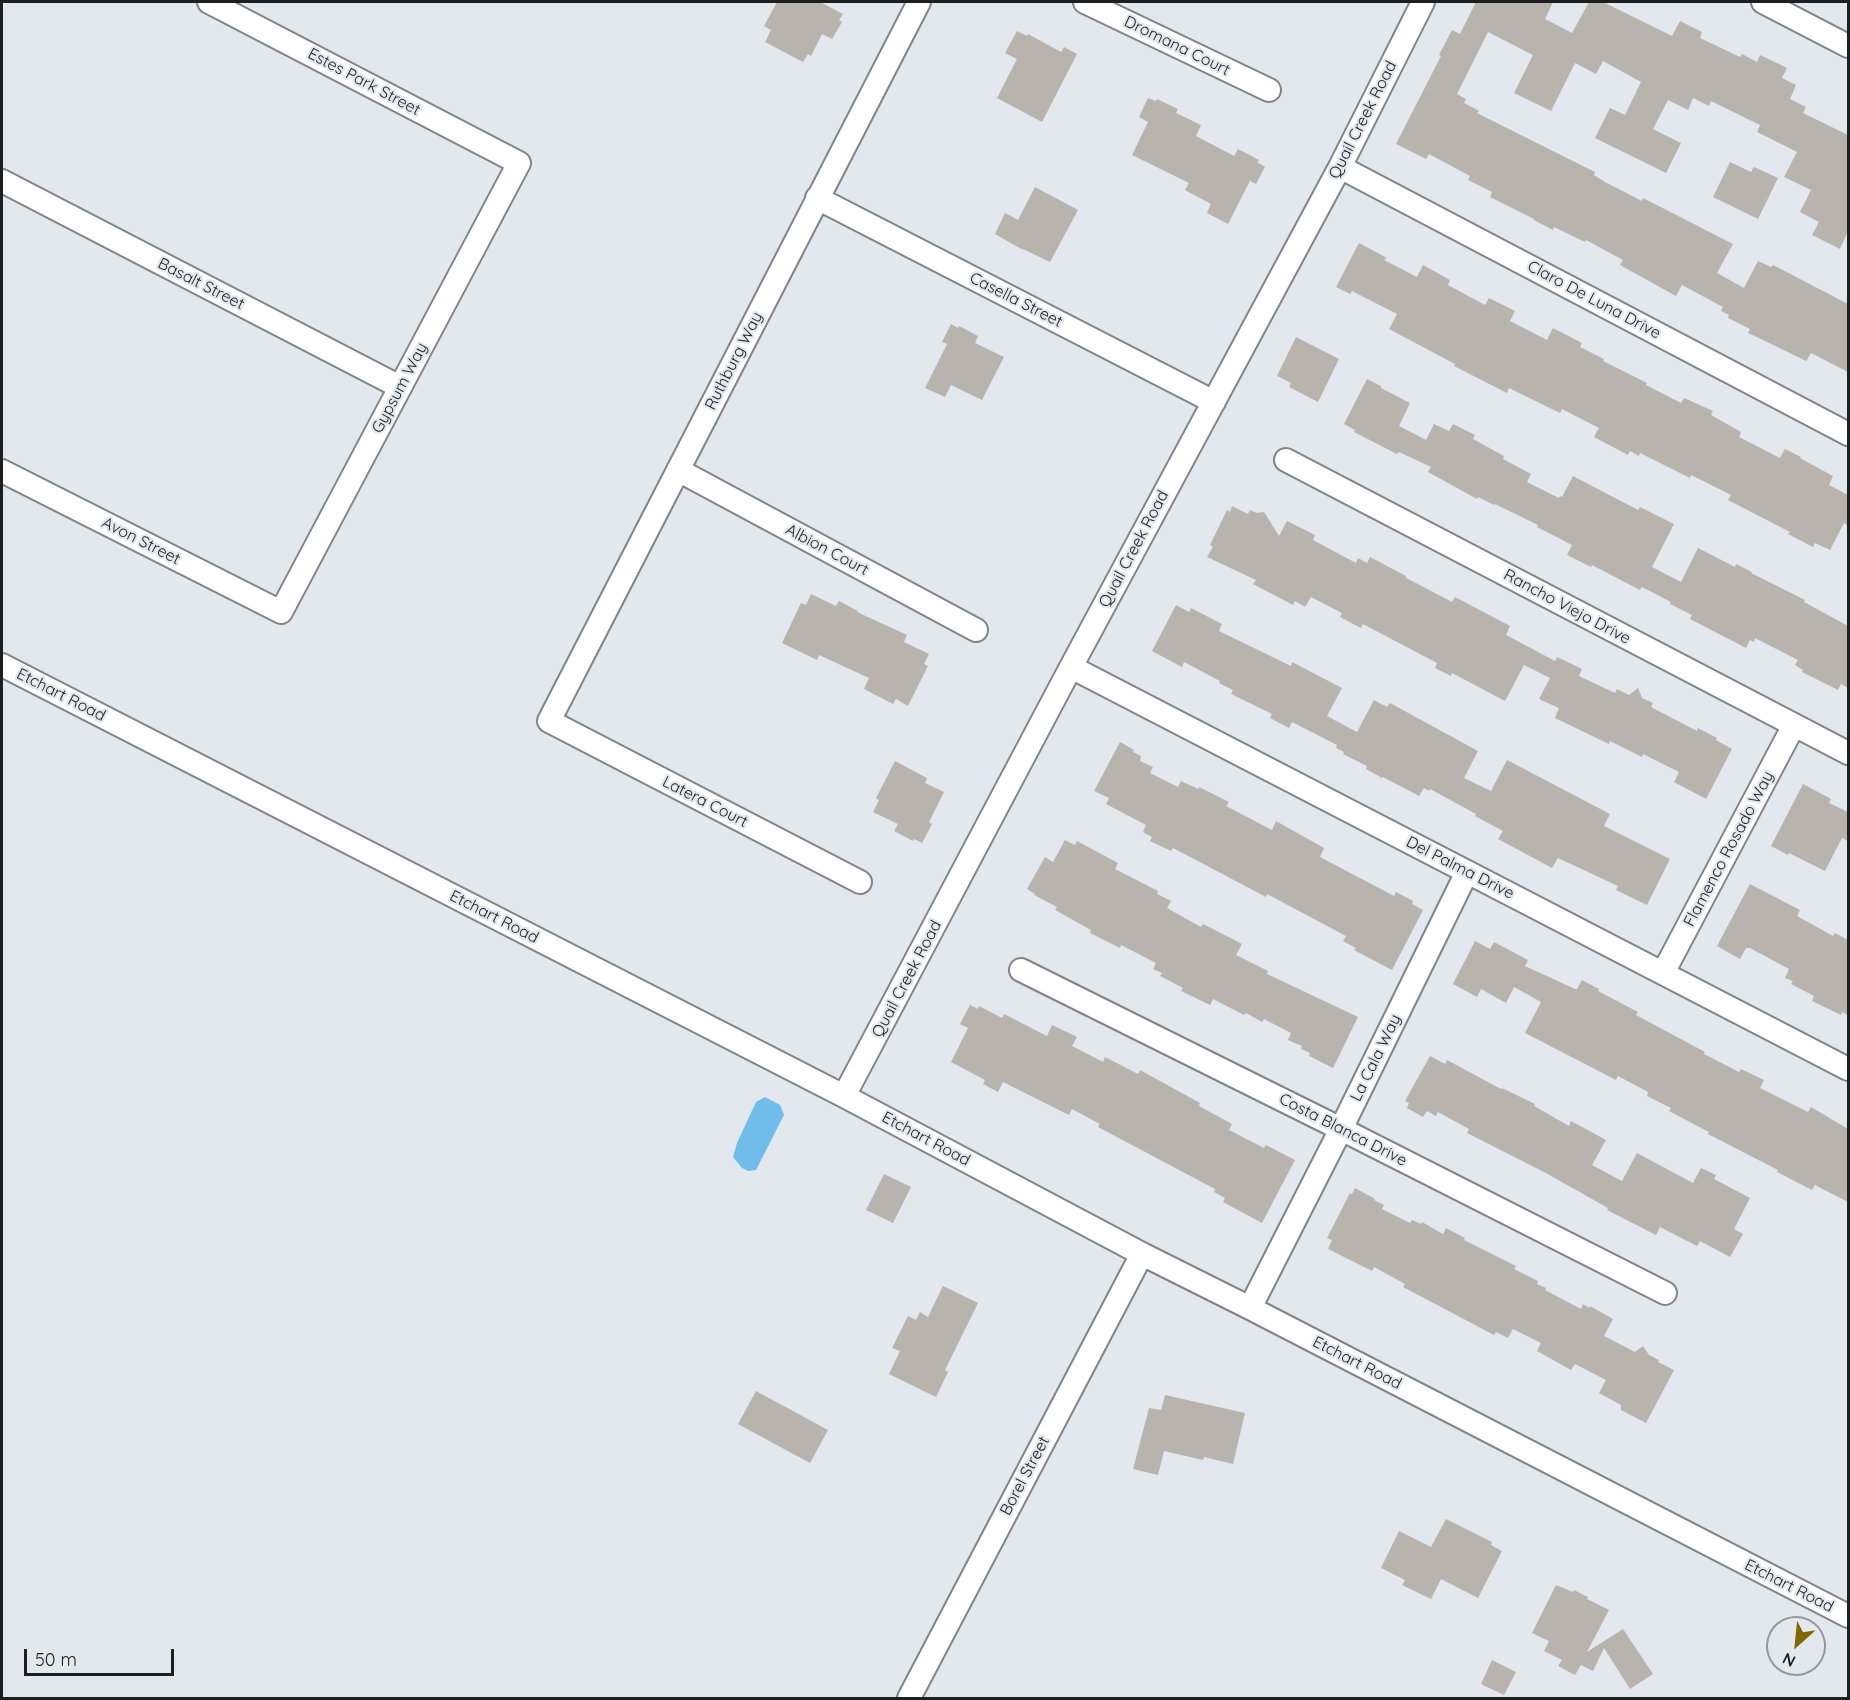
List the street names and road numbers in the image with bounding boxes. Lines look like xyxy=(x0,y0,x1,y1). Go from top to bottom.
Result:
street label: Dromana Court xyxy=(1121,12,1233,80)
street label: Estes Park Street xyxy=(304,44,424,120)
street label: Quail Creek Road xyxy=(1325,58,1401,182)
street label: Basalt Street xyxy=(155,254,247,314)
street label: Claro De Luna Drive xyxy=(1524,257,1664,343)
street label: Casella Street xyxy=(966,268,1066,332)
street label: Ruthburg Way xyxy=(701,309,767,413)
street label: Gypsum Way xyxy=(368,340,432,436)
street label: Quail Creek Road xyxy=(1095,487,1173,611)
street label: Avon Street xyxy=(99,513,183,569)
street label: Albion Court xyxy=(782,520,872,580)
street label: Rancho Viejo Drive xyxy=(1500,565,1634,649)
street label: Etchart Road xyxy=(13,664,109,726)
street label: Flamenco Rosado Way xyxy=(1680,768,1778,930)
street label: Latera Court xyxy=(659,772,751,832)
street label: Del Palma Drive xyxy=(1403,832,1517,904)
street label: Etchart Road xyxy=(446,886,542,948)
street label: Quail Creek Road xyxy=(868,917,946,1041)
street label: La Cala Way xyxy=(1347,1011,1405,1105)
street label: Costa Blanca Drive xyxy=(1276,1089,1410,1171)
street label: Etchart Road xyxy=(879,1108,973,1170)
street label: Etchart Road xyxy=(1309,1332,1405,1394)
street label: Borel Street xyxy=(996,1433,1054,1519)
street label: Etchart Road xyxy=(1741,1555,1837,1617)

